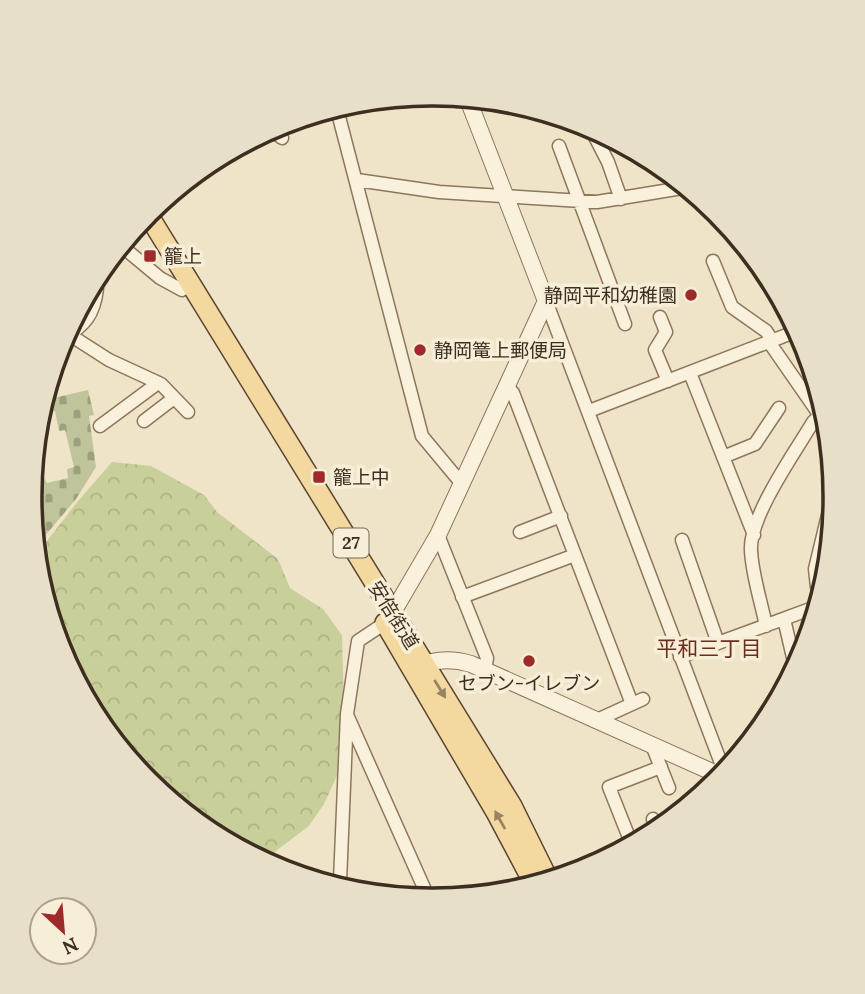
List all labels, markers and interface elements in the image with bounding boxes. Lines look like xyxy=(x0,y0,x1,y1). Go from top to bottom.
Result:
place label: 籠上 xyxy=(164,244,202,268)
marker: 籠上 xyxy=(142,248,158,264)
place label: 静岡平和幼稚園 xyxy=(544,283,677,307)
marker: 静岡平和幼稚園 xyxy=(683,287,699,303)
place label: 静岡篭上郵便局 xyxy=(434,338,567,362)
marker: 静岡篭上郵便局 xyxy=(412,342,428,358)
place label: 籠上中 xyxy=(333,465,390,489)
marker: 籠上中 xyxy=(311,469,327,485)
road number: 27 xyxy=(334,528,368,558)
street label: 安倍街道 xyxy=(364,576,424,654)
district label: 平和三丁目 xyxy=(657,635,762,662)
marker: セブン-イレブン xyxy=(521,653,537,669)
place label: セブン-イレブン xyxy=(458,671,600,695)
one-way arrow xyxy=(433,679,446,698)
one-way arrow xyxy=(494,810,506,829)
north arrow xyxy=(28,896,98,966)
text: N xyxy=(58,932,82,960)

